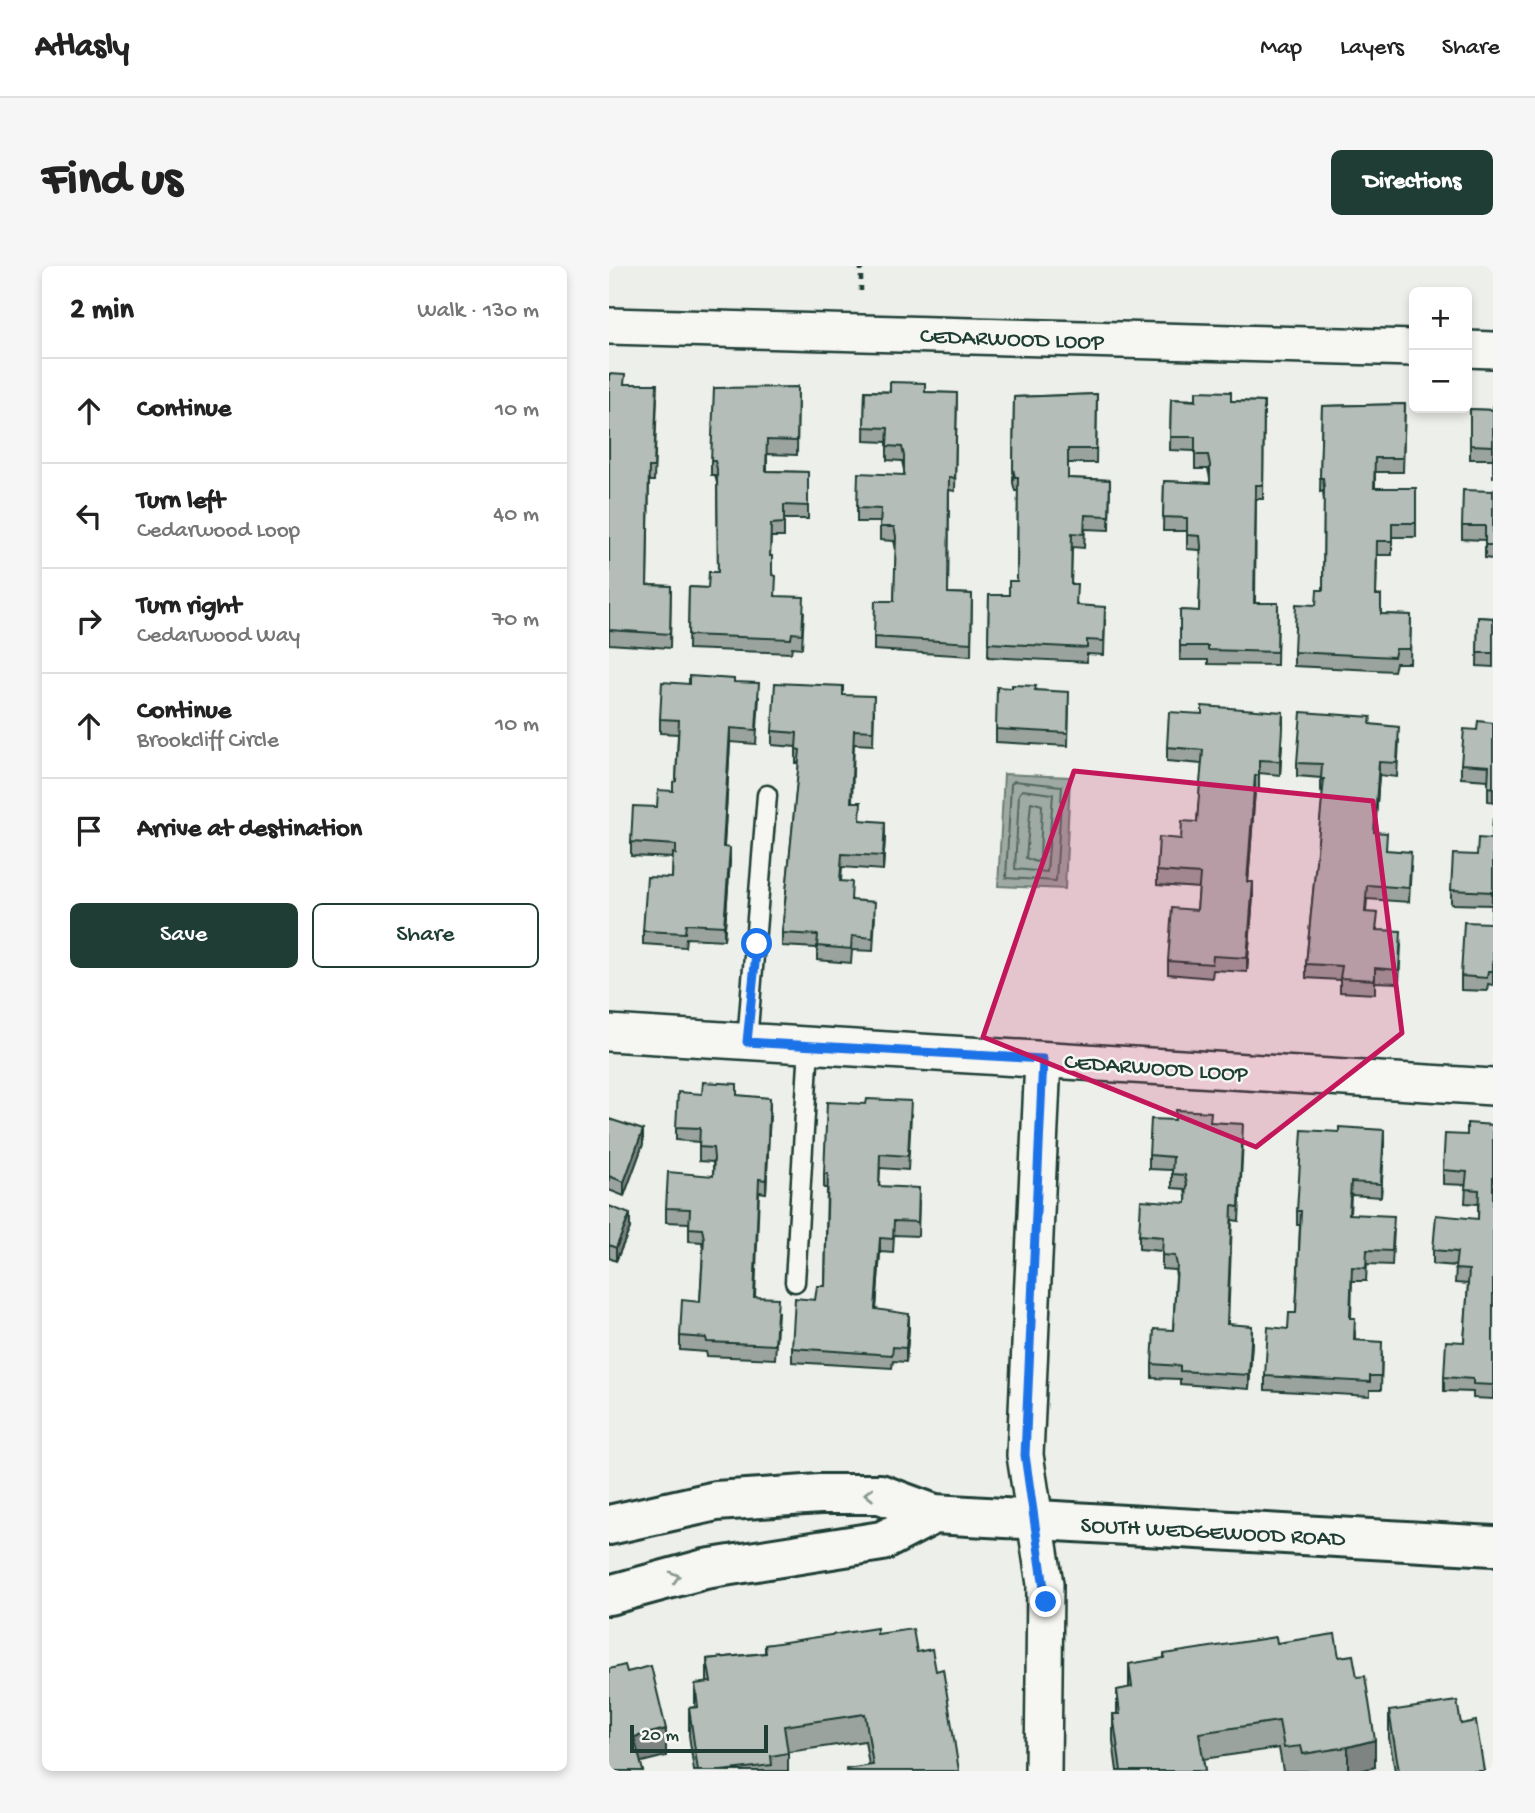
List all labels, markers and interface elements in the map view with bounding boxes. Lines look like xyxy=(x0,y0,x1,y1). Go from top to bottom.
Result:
text: Atlasly xyxy=(35,29,129,67)
text: Map xyxy=(1260,34,1302,63)
text: Layers xyxy=(1340,34,1404,63)
text: Share xyxy=(1442,34,1500,63)
button: Directions xyxy=(1331,150,1493,215)
text: Find us xyxy=(42,153,182,211)
map controls xyxy=(1409,287,1472,413)
button: + xyxy=(1409,287,1472,350)
text: 2 min xyxy=(70,294,134,329)
text: Walk · 130 m xyxy=(417,298,539,325)
street label: CEDARWOOD LOOP xyxy=(920,324,1105,357)
button: − xyxy=(1409,350,1472,413)
icon: ahead xyxy=(70,392,108,430)
text: Continue xyxy=(137,395,231,426)
text: 10 m xyxy=(495,397,539,424)
text: Turn left xyxy=(137,487,225,518)
icon: left xyxy=(70,497,108,535)
text: 40 m xyxy=(493,502,539,529)
text: Cedarwood Loop xyxy=(137,518,300,545)
text: Turn right xyxy=(137,592,241,623)
icon: right xyxy=(70,602,108,640)
text: 70 m xyxy=(492,607,539,634)
text: Cedarwood Way xyxy=(137,623,300,650)
text: Continue xyxy=(137,697,231,728)
icon: ahead xyxy=(70,707,108,745)
text: 10 m xyxy=(495,712,539,739)
text: Brookcliff Circle xyxy=(137,728,279,755)
icon: arrive xyxy=(70,812,108,850)
text: Arrive at destination xyxy=(137,815,362,846)
button: Save xyxy=(70,903,298,968)
button: Share xyxy=(312,903,539,968)
route start xyxy=(741,928,772,959)
street label: CEDARWOOD LOOP xyxy=(1063,1050,1249,1089)
one-way arrow xyxy=(863,1486,874,1502)
street label: SOUTH WEDGEWOOD ROAD xyxy=(1080,1513,1347,1554)
one-way arrow xyxy=(669,1571,681,1585)
route end xyxy=(1030,1586,1061,1617)
scale bar xyxy=(630,1722,768,1754)
text: 20 m xyxy=(641,1725,679,1748)

